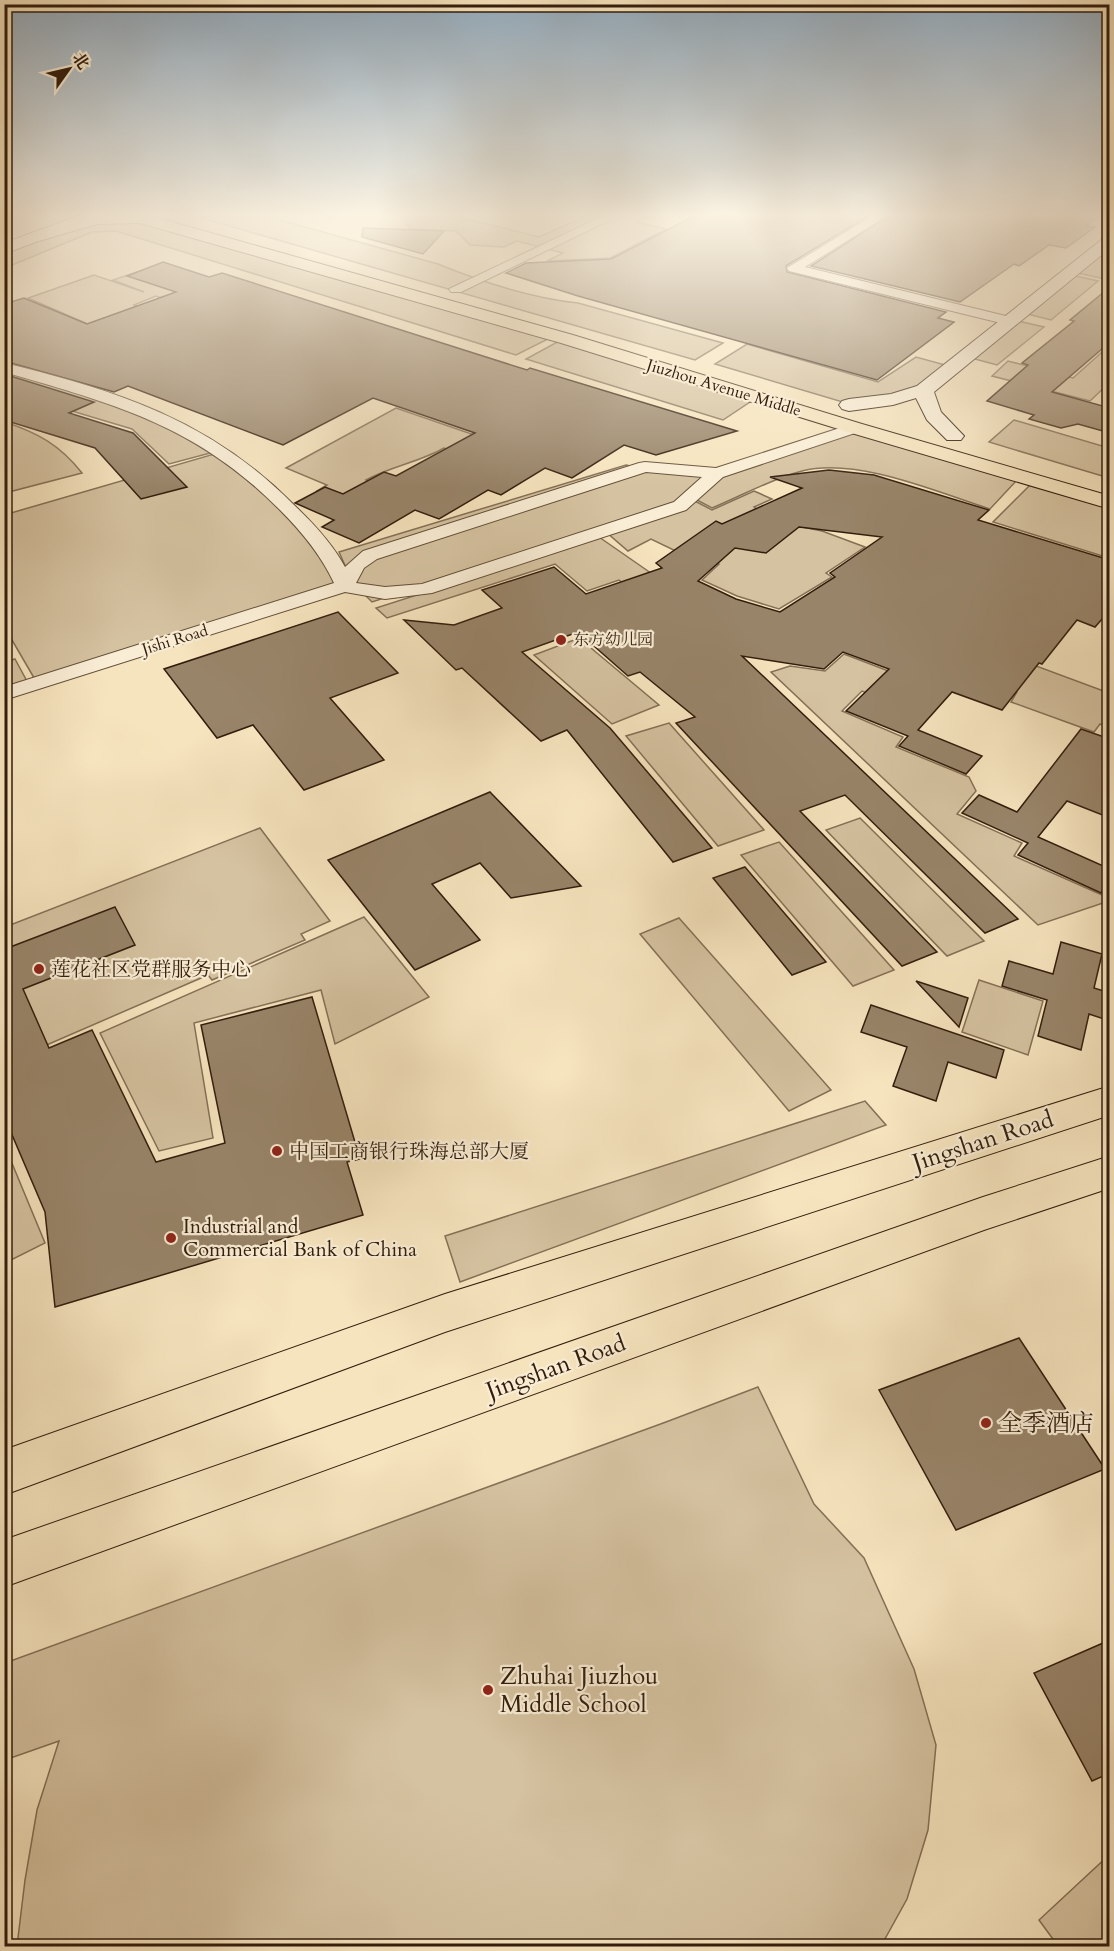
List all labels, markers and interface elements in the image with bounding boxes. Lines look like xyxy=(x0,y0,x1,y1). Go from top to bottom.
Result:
north arrow xyxy=(39,39,99,99)
text: 北 xyxy=(67,48,94,74)
street label: Jiuzhou Avenue Middle xyxy=(642,353,804,422)
street label: Jishi Road xyxy=(137,619,211,661)
place label: 东方幼儿园 xyxy=(573,629,653,651)
marker: 东方幼儿园 xyxy=(554,633,568,647)
place label: 莲花社区党群服务中心 xyxy=(51,956,251,983)
marker: 莲花社区党群服务中心 xyxy=(32,962,46,976)
street label: Jingshan Road xyxy=(905,1103,1058,1180)
place label: 中国工商银行珠海总部大厦 xyxy=(289,1138,529,1165)
marker: 中国工商银行珠海总部大厦 xyxy=(270,1144,284,1158)
place label: Industrial and Commercial Bank of China xyxy=(183,1213,417,1263)
marker: Industrial and Commercial Bank of China xyxy=(164,1231,178,1245)
street label: Jingshan Road xyxy=(479,1326,631,1409)
place label: 全季酒店 xyxy=(998,1407,1094,1440)
marker: 全季酒店 xyxy=(979,1416,993,1430)
place label: Zhuhai Jiuzhou Middle School xyxy=(500,1660,658,1721)
marker: Zhuhai Jiuzhou Middle School xyxy=(481,1683,495,1697)

